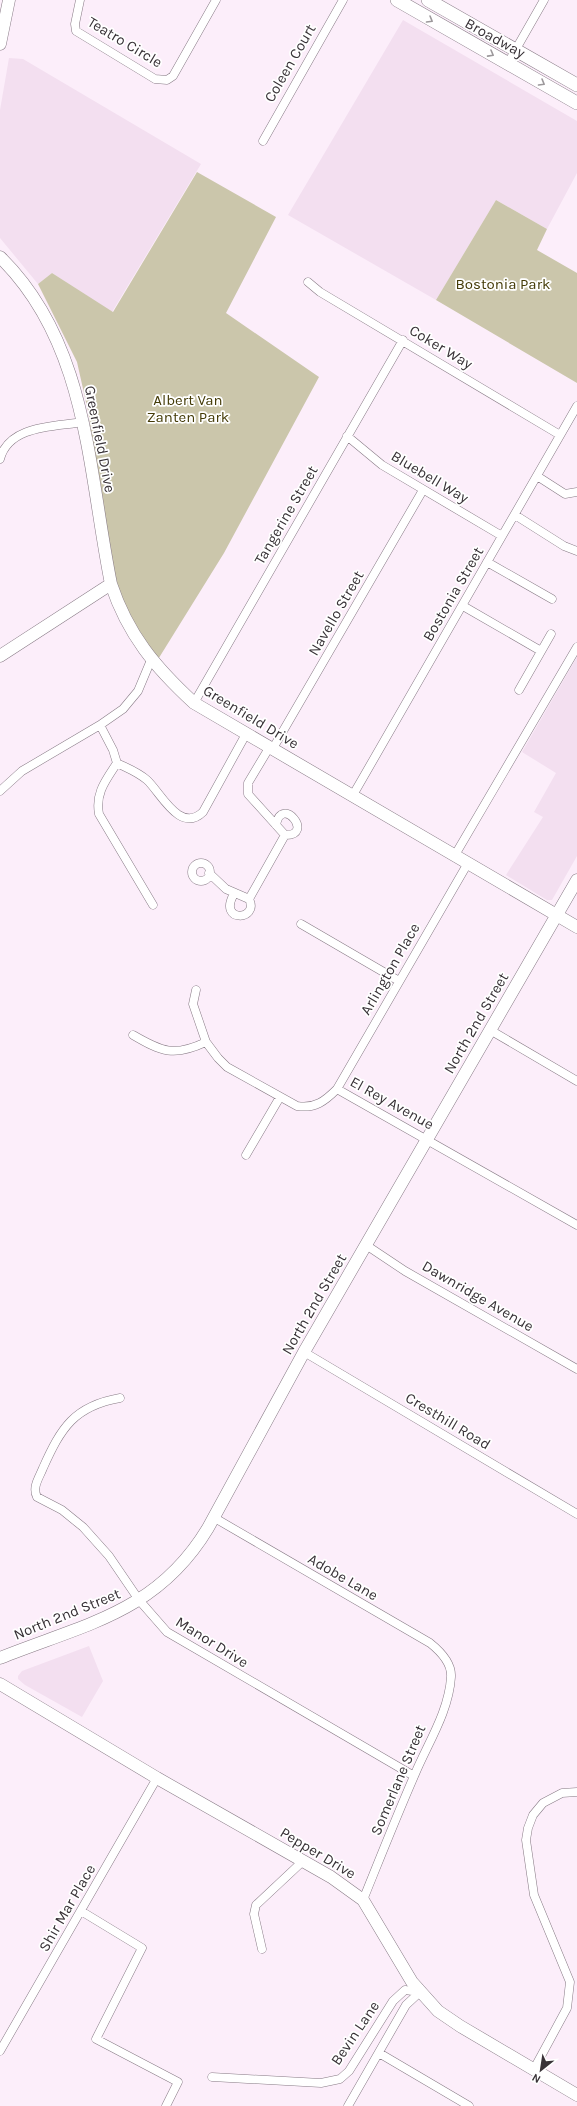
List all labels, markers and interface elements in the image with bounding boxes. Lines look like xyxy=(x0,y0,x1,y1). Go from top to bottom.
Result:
street label: Teatro Circle xyxy=(84,13,166,71)
street label: Broadway xyxy=(462,14,528,62)
one-way arrow xyxy=(426,15,434,22)
street label: Coleen Court xyxy=(260,20,320,105)
one-way arrow xyxy=(487,49,494,56)
one-way arrow xyxy=(538,78,545,86)
park label: Bostonia Park xyxy=(455,275,551,293)
street label: Coker Way xyxy=(406,321,476,373)
street label: Greenfield Drive xyxy=(81,384,119,494)
park label: Albert Van Zanten Park xyxy=(147,391,229,426)
street label: Bluebell Way xyxy=(388,447,472,507)
street label: Tangerine Street xyxy=(250,462,322,568)
street label: Bostonia Street xyxy=(419,543,487,644)
street label: Navello Street xyxy=(304,567,368,659)
street label: Greenfield Drive xyxy=(200,681,302,753)
street label: Arlington Place xyxy=(356,920,424,1018)
street label: North 2nd Street xyxy=(440,969,512,1077)
street label: El Rey Avenue xyxy=(347,1073,437,1133)
street label: North 2nd Street xyxy=(278,1250,350,1358)
street label: Dawnridge Avenue xyxy=(419,1257,537,1335)
street label: Cresthill Road xyxy=(402,1389,494,1453)
street label: Adobe Lane xyxy=(305,1550,381,1604)
street label: North 2nd Street xyxy=(11,1584,123,1644)
street label: Manor Drive xyxy=(172,1613,252,1671)
street label: Somerlane Street xyxy=(367,1722,430,1838)
street label: Pepper Drive xyxy=(277,1823,359,1883)
street label: Shir Mar Place xyxy=(35,1861,99,1955)
street label: Bevin Lane xyxy=(327,1997,383,2069)
north arrow xyxy=(521,2050,561,2090)
text: N xyxy=(530,2071,543,2086)

